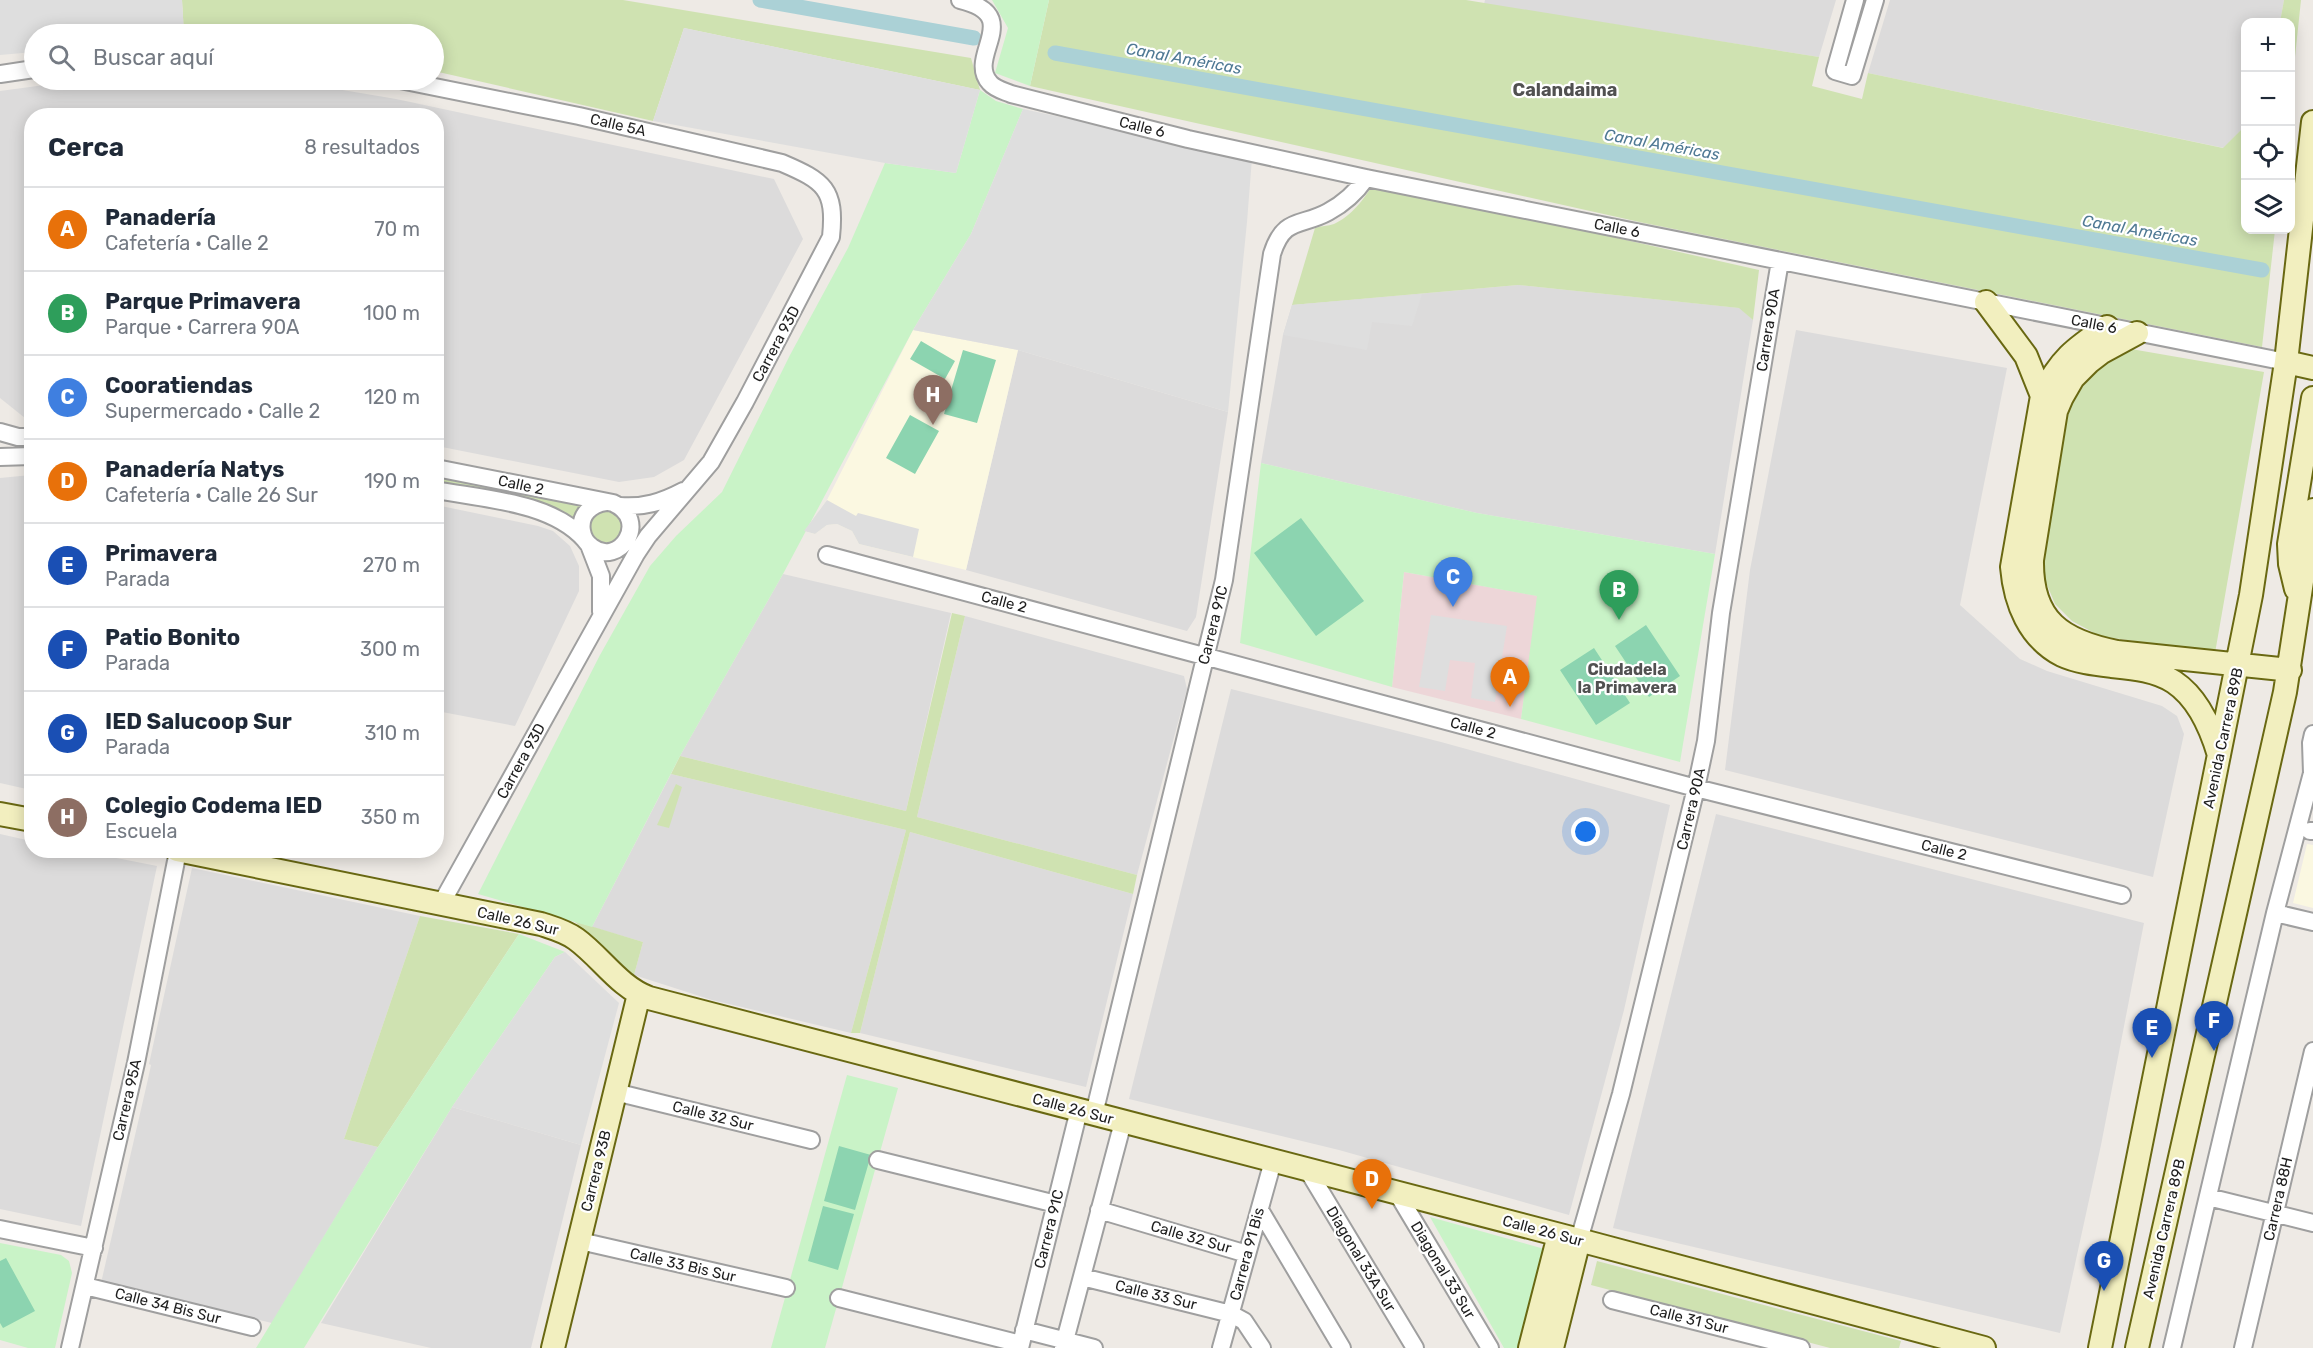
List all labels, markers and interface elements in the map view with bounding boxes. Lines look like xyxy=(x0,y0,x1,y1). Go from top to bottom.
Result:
map controls xyxy=(2241,18,2295,234)
button: + xyxy=(2241,18,2295,72)
search box xyxy=(24,24,444,90)
water label: Canal Américas xyxy=(1125,39,1243,78)
icon: search xyxy=(45,41,78,74)
text: Buscar aquí xyxy=(93,44,214,71)
button: − xyxy=(2241,72,2295,126)
district label: Calandaima xyxy=(1513,79,1617,101)
street label: Calle 5A xyxy=(588,110,648,140)
street label: Calle 6 xyxy=(1117,113,1167,141)
water label: Canal Américas xyxy=(1603,125,1721,164)
button: locate xyxy=(2241,126,2295,180)
text: Cerca xyxy=(48,132,124,163)
text: 8 resultados xyxy=(304,135,420,159)
button: layers xyxy=(2241,180,2295,234)
text: Panadería xyxy=(105,204,216,231)
water label: Canal Américas xyxy=(2081,211,2199,250)
street label: Calle 6 xyxy=(1592,215,1642,241)
text: A xyxy=(60,217,75,241)
text: 70 m xyxy=(374,217,420,241)
text: Cafetería · Calle 2 xyxy=(105,231,269,255)
street label: Carrera 90A xyxy=(1753,287,1783,373)
text: Parque Primavera xyxy=(105,288,301,315)
text: B xyxy=(60,301,75,325)
text: 100 m xyxy=(363,301,420,325)
street label: Carrera 93D xyxy=(748,303,804,385)
street label: Calle 6 xyxy=(2069,311,2119,337)
text: Parque · Carrera 90A xyxy=(105,315,300,339)
text: Cooratiendas xyxy=(105,372,253,399)
pin: H xyxy=(914,376,952,425)
text: C xyxy=(60,385,75,409)
text: 120 m xyxy=(364,385,420,409)
text: Supermercado · Calle 2 xyxy=(105,399,320,423)
text: Panadería Natys xyxy=(105,456,285,483)
text: D xyxy=(60,469,75,493)
text: 190 m xyxy=(364,469,420,493)
street label: Calle 2 xyxy=(496,471,546,499)
text: Cafetería · Calle 26 Sur xyxy=(105,483,318,507)
text: Primavera xyxy=(105,540,217,567)
text: E xyxy=(61,553,74,577)
text: 270 m xyxy=(363,553,420,577)
pin: C xyxy=(1434,558,1472,607)
text: Parada xyxy=(105,567,170,591)
pin: B xyxy=(1600,570,1638,620)
street label: Carrera 91C xyxy=(1194,584,1232,666)
street label: Calle 2 xyxy=(979,587,1029,617)
text: Patio Bonito xyxy=(105,624,240,651)
text: F xyxy=(61,637,74,661)
text: 300 m xyxy=(360,637,420,661)
text: Parada xyxy=(105,651,170,675)
pin: A xyxy=(1490,658,1530,707)
district label: Ciudadela la Primavera xyxy=(1577,660,1677,697)
street label: Avenida Carrera 89B xyxy=(2199,666,2247,810)
text: IED Salucoop Sur xyxy=(105,708,292,735)
street label: Calle 2 xyxy=(1448,713,1498,743)
street label: Carrera 93D xyxy=(493,720,549,802)
text: G xyxy=(60,721,75,745)
text: 310 m xyxy=(364,721,420,745)
text: Parada xyxy=(105,735,170,759)
street label: Carrera 90A xyxy=(1673,766,1709,852)
text: Colegio Codema IED xyxy=(105,792,322,819)
text: H xyxy=(60,805,75,829)
text: 350 m xyxy=(361,805,420,829)
your location xyxy=(1571,817,1600,846)
text: Escuela xyxy=(105,819,178,843)
street label: Calle 2 xyxy=(1919,836,1969,864)
street label: Calle 26 Sur xyxy=(475,903,561,939)
pin: F xyxy=(2194,1002,2234,1051)
pin: E xyxy=(2132,1008,2172,1058)
street label: Carrera 95A xyxy=(109,1057,145,1143)
street label: Calle 26 Sur xyxy=(1030,1090,1116,1129)
street label: Calle 32 Sur xyxy=(670,1097,756,1135)
street label: Carrera 93B xyxy=(577,1128,615,1214)
street label: Carrera 88H xyxy=(2260,1155,2296,1243)
street label: Avenida Carrera 89B xyxy=(2139,1157,2189,1301)
pin: D xyxy=(1352,1160,1392,1209)
street label: Carrera 91C xyxy=(1030,1188,1068,1270)
street label: Diagonal 33A Sur xyxy=(1322,1203,1400,1315)
street label: Carrera 91 Bis xyxy=(1226,1205,1268,1303)
street label: Calle 26 Sur xyxy=(1500,1212,1586,1251)
street label: Calle 32 Sur xyxy=(1149,1217,1234,1257)
street label: Diagonal 33 Sur xyxy=(1407,1218,1479,1322)
pin: G xyxy=(2084,1242,2124,1291)
street label: Calle 33 Bis Sur xyxy=(628,1244,738,1286)
street label: Calle 33 Sur xyxy=(1113,1276,1199,1314)
street label: Calle 34 Bis Sur xyxy=(113,1284,223,1328)
street label: Calle 31 Sur xyxy=(1648,1301,1731,1338)

